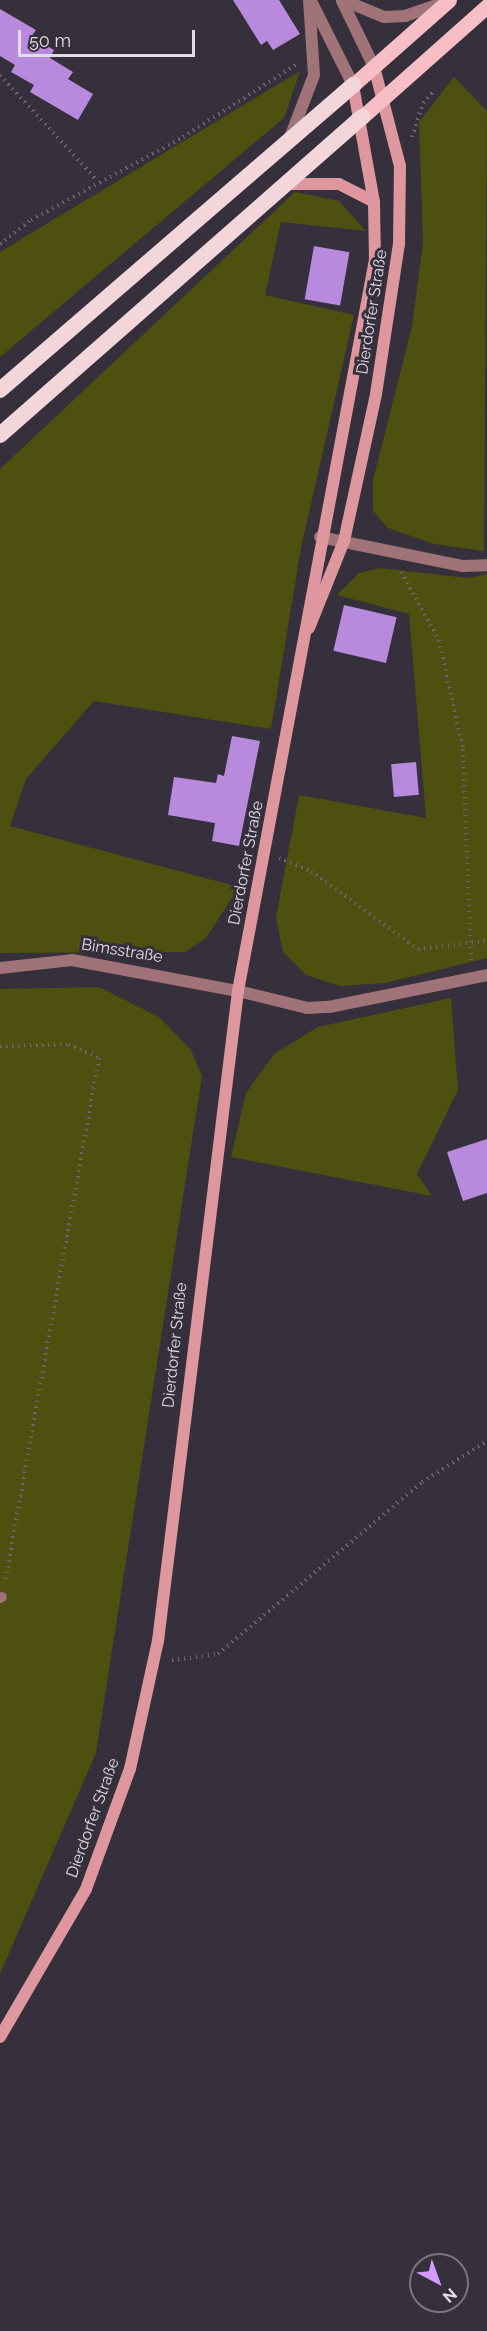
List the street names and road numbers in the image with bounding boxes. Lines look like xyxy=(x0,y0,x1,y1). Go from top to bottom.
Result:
street label: Dierdorfer Straße xyxy=(353,248,391,376)
street label: Dierdorfer Straße xyxy=(225,799,267,927)
street label: Bimsstraße xyxy=(80,935,164,967)
street label: Dierdorfer Straße xyxy=(159,1281,191,1409)
street label: Dierdorfer Straße xyxy=(62,1755,124,1881)

